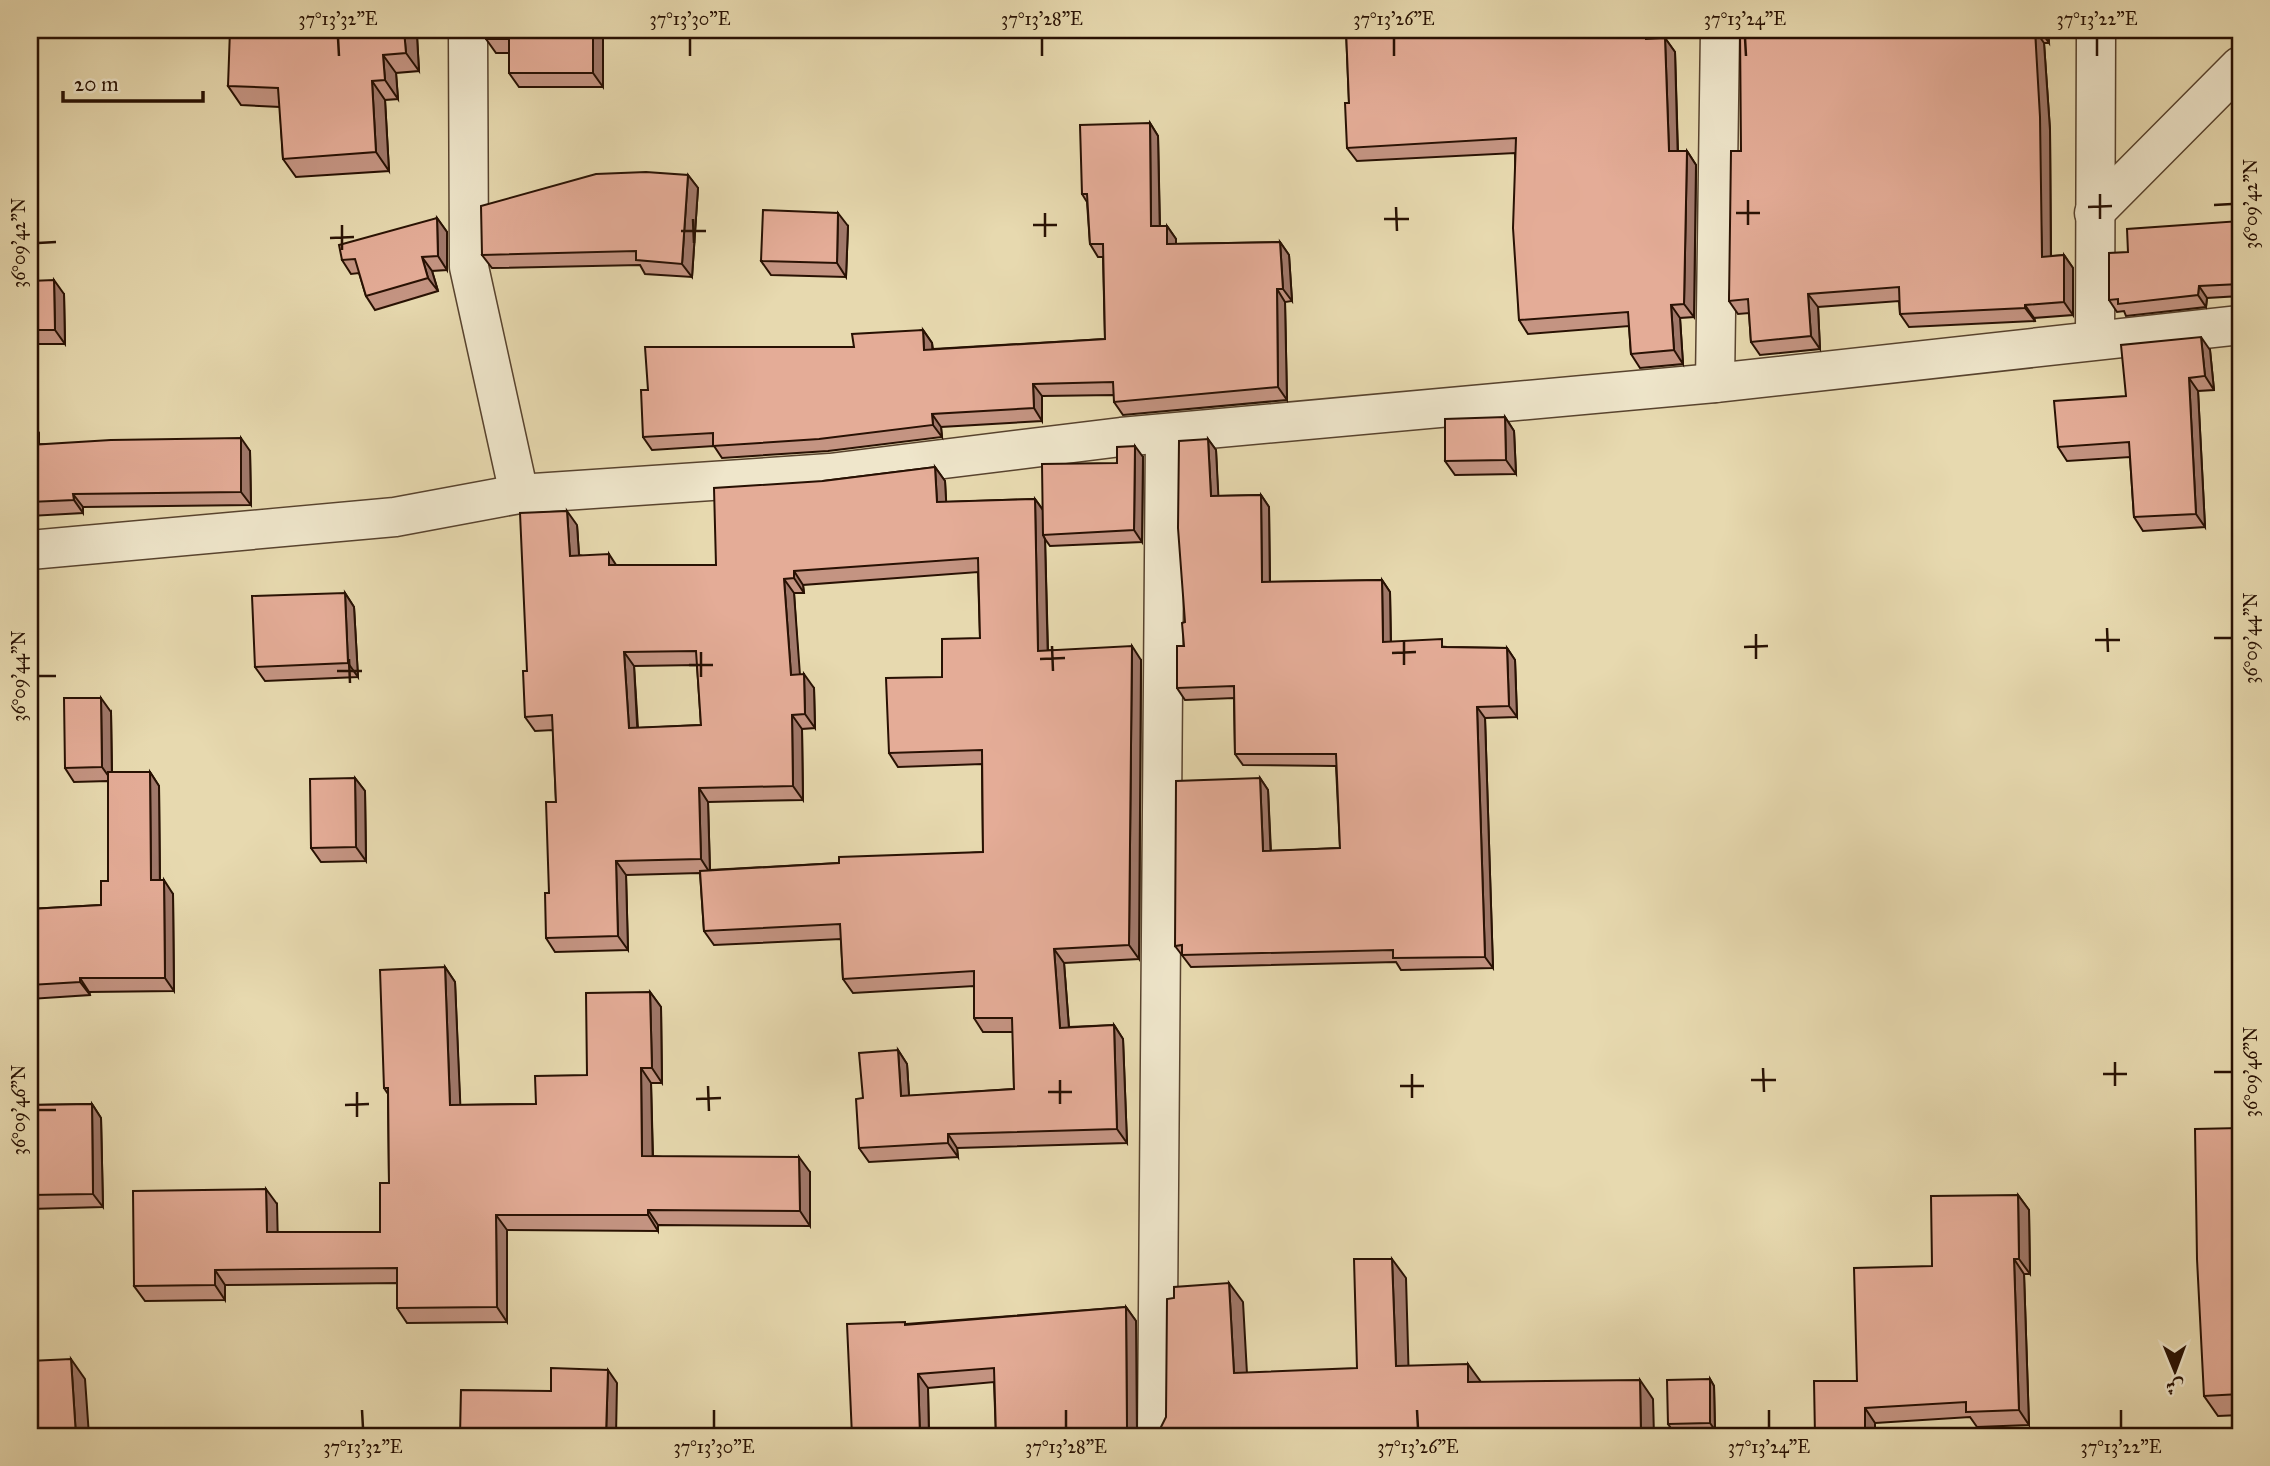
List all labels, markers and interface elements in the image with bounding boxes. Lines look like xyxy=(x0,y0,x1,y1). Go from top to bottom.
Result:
text: 37°13'32"E xyxy=(298,8,378,30)
text: 37°13'30"E xyxy=(649,8,731,30)
text: 37°13'28"E xyxy=(1001,8,1083,30)
text: 37°13'26"E xyxy=(1353,8,1435,30)
text: 37°13'24"E xyxy=(1704,8,1786,30)
text: 37°13'22"E xyxy=(2056,8,2138,30)
scale bar xyxy=(63,60,203,104)
text: 20 m xyxy=(74,71,119,97)
text: 36°09'42"N xyxy=(2240,159,2262,249)
text: 36°09'42"N xyxy=(8,198,30,288)
text: 36°09'44"N xyxy=(2240,592,2262,684)
text: 36°09'44"N xyxy=(8,630,30,722)
text: 36°09'46"N xyxy=(2240,1027,2262,1117)
text: 36°09'46"N xyxy=(8,1065,30,1155)
north arrow xyxy=(2140,1336,2210,1406)
text: ش xyxy=(2166,1376,2185,1399)
text: 37°13'32"E xyxy=(323,1436,403,1458)
text: 37°13'30"E xyxy=(673,1436,755,1458)
text: 37°13'28"E xyxy=(1025,1436,1107,1458)
text: 37°13'26"E xyxy=(1377,1436,1459,1458)
text: 37°13'24"E xyxy=(1728,1436,1810,1458)
text: 37°13'22"E xyxy=(2080,1436,2162,1458)

